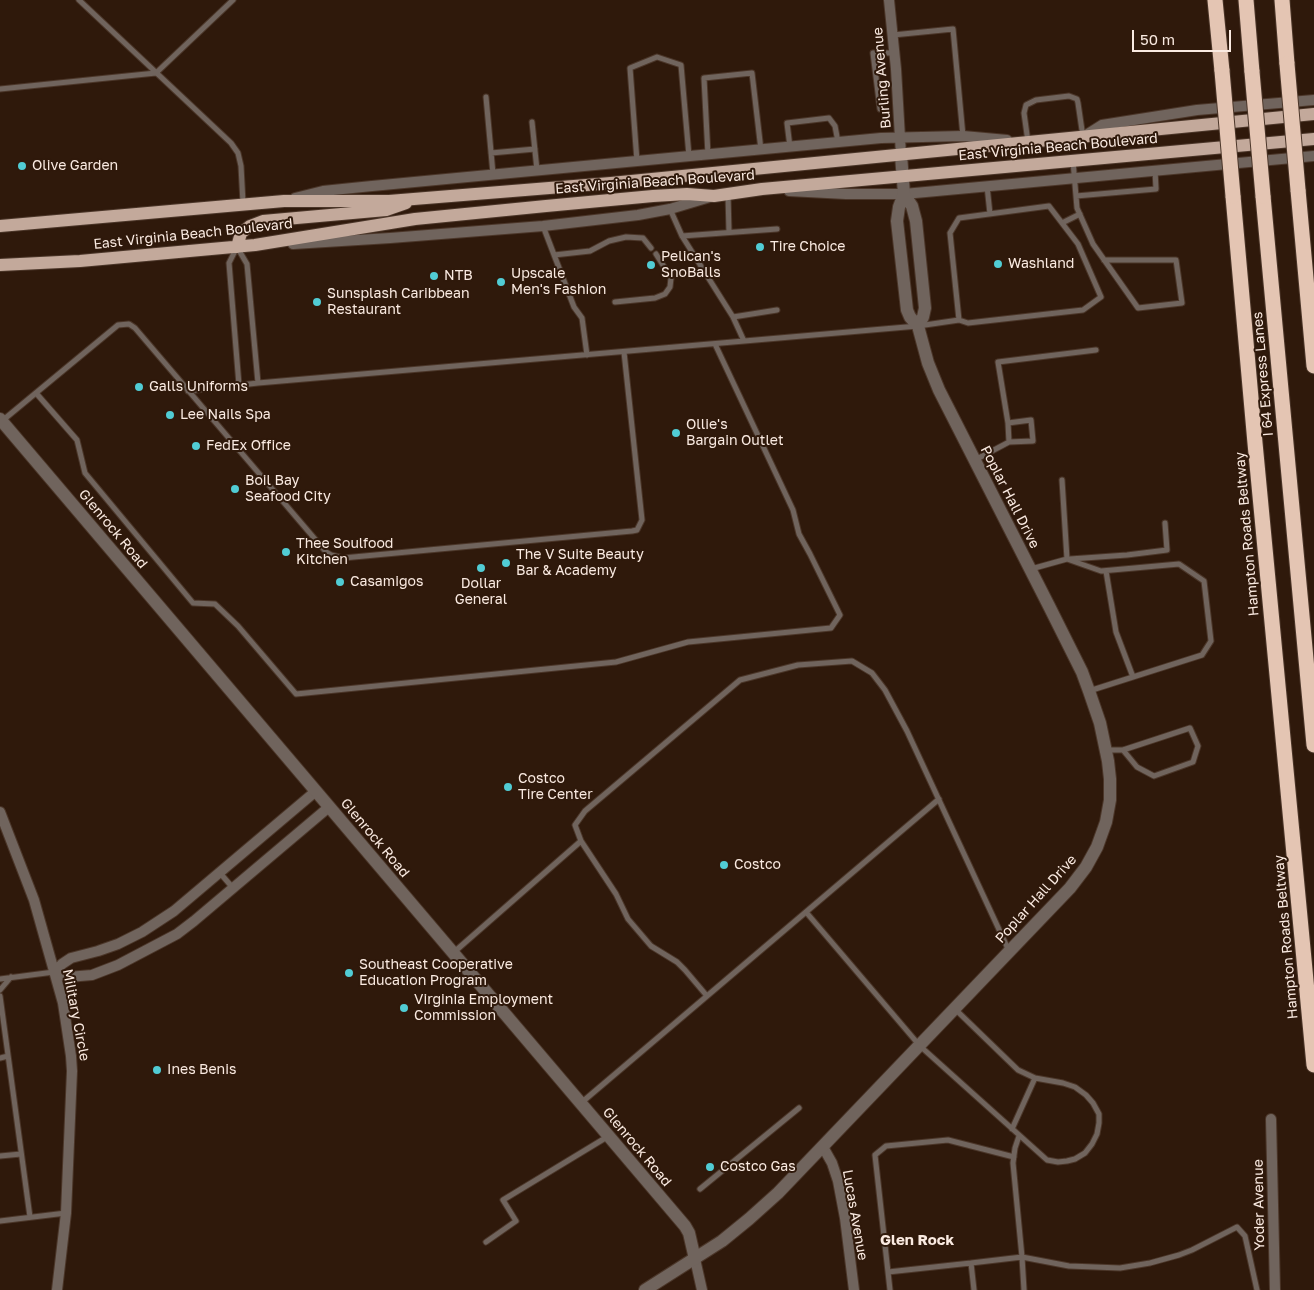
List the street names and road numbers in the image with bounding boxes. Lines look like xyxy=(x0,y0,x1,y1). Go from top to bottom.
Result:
street label: Burling Avenue xyxy=(869,27,895,129)
street label: East Virginia Beach Boulevard xyxy=(958,130,1158,164)
street label: East Virginia Beach Boulevard xyxy=(555,167,755,197)
street label: East Virginia Beach Boulevard xyxy=(93,215,293,253)
street label: I 64 Express Lanes xyxy=(1249,311,1277,437)
street label: Poplar Hall Drive xyxy=(977,443,1043,551)
street label: Hampton Roads Beltway xyxy=(1231,451,1263,617)
street label: Glenrock Road xyxy=(75,486,151,572)
street label: Glenrock Road xyxy=(337,795,413,881)
street label: Poplar Hall Drive xyxy=(992,851,1080,947)
street label: Hampton Roads Beltway xyxy=(1270,854,1302,1020)
street label: Military Circle xyxy=(59,968,93,1062)
street label: Glenrock Road xyxy=(599,1104,675,1190)
street label: Yoder Avenue xyxy=(1250,1159,1268,1251)
street label: Lucas Avenue xyxy=(839,1168,871,1262)

